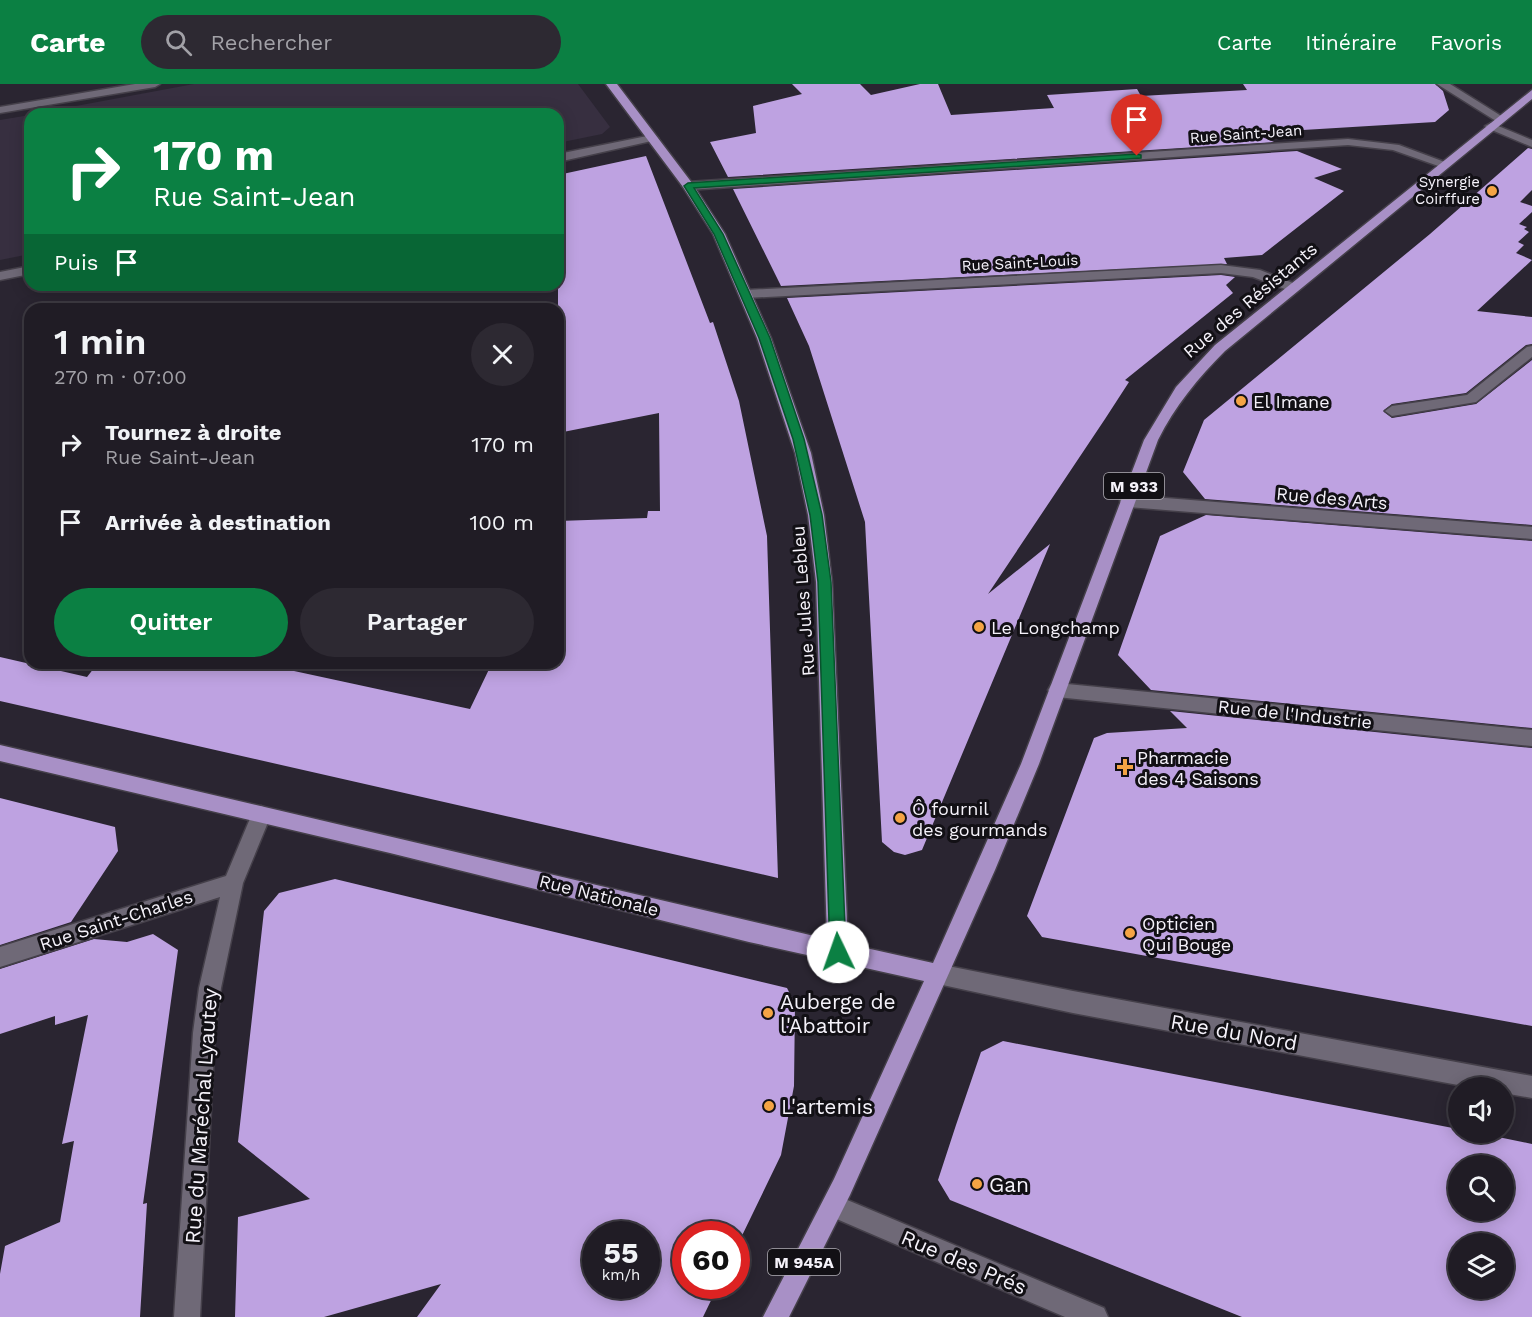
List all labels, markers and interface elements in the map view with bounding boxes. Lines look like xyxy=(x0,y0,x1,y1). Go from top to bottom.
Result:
search box xyxy=(141,15,561,69)
text: Carte xyxy=(30,26,105,59)
icon: search xyxy=(162,26,195,59)
text: Rechercher xyxy=(210,30,332,55)
text: Carte xyxy=(1217,30,1272,55)
text: Itinéraire xyxy=(1305,30,1397,55)
text: Favoris xyxy=(1430,30,1502,55)
pin xyxy=(1111,94,1162,156)
icon: arrive xyxy=(1120,103,1153,136)
street label: Rue Saint-Jean xyxy=(1189,121,1303,147)
text: 170 m xyxy=(153,131,274,180)
icon: right xyxy=(54,132,132,210)
place label: Synergie Coirffure xyxy=(1415,173,1480,208)
text: Rue Saint-Jean xyxy=(153,181,356,213)
marker: Synergie Coirffure xyxy=(1485,184,1499,198)
street label: Rue des Résistants xyxy=(1179,238,1321,362)
icon: arrive xyxy=(110,246,143,279)
text: Puis xyxy=(54,250,98,275)
street label: Rue Saint-Louis xyxy=(961,251,1079,275)
text: 1 min xyxy=(54,321,146,363)
button: close xyxy=(471,323,534,386)
text: 270 m · 07:00 xyxy=(54,365,187,389)
place label: El Imane xyxy=(1253,391,1330,412)
marker: El Imane xyxy=(1234,394,1248,408)
text: Tournez à droite xyxy=(105,420,282,445)
icon: right xyxy=(54,428,87,461)
text: 170 m xyxy=(471,432,534,457)
text: Rue Saint-Jean xyxy=(105,445,255,469)
road number: M 933 xyxy=(1104,473,1164,499)
street label: Rue des Arts xyxy=(1275,483,1389,513)
icon: arrive xyxy=(54,506,87,539)
text: Arrivée à destination xyxy=(105,510,331,535)
text: 100 m xyxy=(470,510,534,535)
street label: Rue Jules Lebleu xyxy=(787,525,819,677)
button: Quitter xyxy=(54,588,288,657)
button: Partager xyxy=(300,588,534,657)
place label: Le Longchamp xyxy=(991,617,1120,638)
marker: Le Longchamp xyxy=(972,620,986,634)
street label: Rue de l'Industrie xyxy=(1217,695,1373,733)
place label: Pharmacie des 4 Saisons xyxy=(1137,747,1259,789)
marker: Pharmacie des 4 Saisons xyxy=(1118,760,1132,774)
place label: Ô fournil des gourmands xyxy=(912,798,1047,840)
marker: Ô fournil des gourmands xyxy=(893,811,907,825)
street label: Rue Nationale xyxy=(537,870,661,920)
street label: Rue Saint-Charles xyxy=(37,885,195,955)
place label: Opticien Qui Bouge xyxy=(1142,913,1231,955)
position arrow xyxy=(806,920,870,984)
marker: Opticien Qui Bouge xyxy=(1123,926,1137,940)
street label: Rue du Maréchal Lyautey xyxy=(180,987,222,1245)
place label: Auberge de l'Abattoir xyxy=(780,989,896,1038)
marker: Auberge de l'Abattoir xyxy=(761,1006,775,1020)
street label: Rue du Nord xyxy=(1169,1009,1299,1055)
map controls xyxy=(1448,1077,1514,1299)
button: sound xyxy=(1448,1077,1514,1143)
place label: L'artemis xyxy=(781,1094,873,1119)
marker: L'artemis xyxy=(762,1099,776,1113)
button: search xyxy=(1448,1155,1514,1221)
place label: Gan xyxy=(989,1172,1029,1197)
marker: Gan xyxy=(970,1177,984,1191)
speed limit sign: 60 xyxy=(672,1221,750,1299)
street label: Rue des Prés xyxy=(898,1224,1030,1300)
button: layers xyxy=(1448,1233,1514,1299)
text: 55 xyxy=(604,1235,638,1270)
road number: M 945A xyxy=(768,1249,840,1275)
text: km/h xyxy=(602,1266,640,1284)

